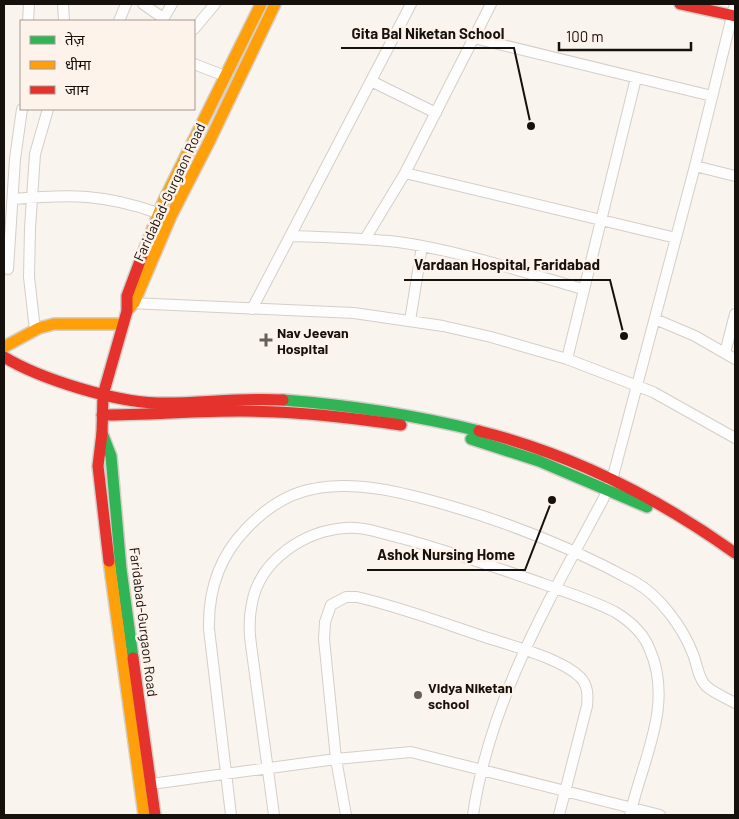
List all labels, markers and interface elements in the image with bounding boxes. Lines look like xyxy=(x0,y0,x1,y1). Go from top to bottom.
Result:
callout: Gita Bal Niketan School xyxy=(341,18,514,48)
legend xyxy=(20,20,195,110)
scale bar xyxy=(559,20,692,52)
text: Gita Bal Niketan School xyxy=(352,24,504,42)
text: 100 m xyxy=(566,27,604,45)
text: तेज़ xyxy=(65,30,86,48)
text: धीमा xyxy=(65,55,92,73)
text: जाम xyxy=(65,80,90,98)
street label: Faridabad-Gurgaon Road xyxy=(129,120,209,264)
callout: Vardaan Hospital, Faridabad xyxy=(404,250,610,280)
text: Vardaan Hospital, Faridabad xyxy=(414,255,600,273)
place label: Nav Jeevan Hospital xyxy=(277,324,349,357)
marker: Nav Jeevan Hospital xyxy=(259,333,273,347)
callout: Ashok Nursing Home xyxy=(367,540,525,570)
text: Ashok Nursing Home xyxy=(377,545,515,563)
street label: Faridabad-Gurgaon Road xyxy=(126,546,162,698)
place label: Vidya Niketan school xyxy=(428,679,513,712)
marker: Vidya Niketan school xyxy=(412,689,424,701)

